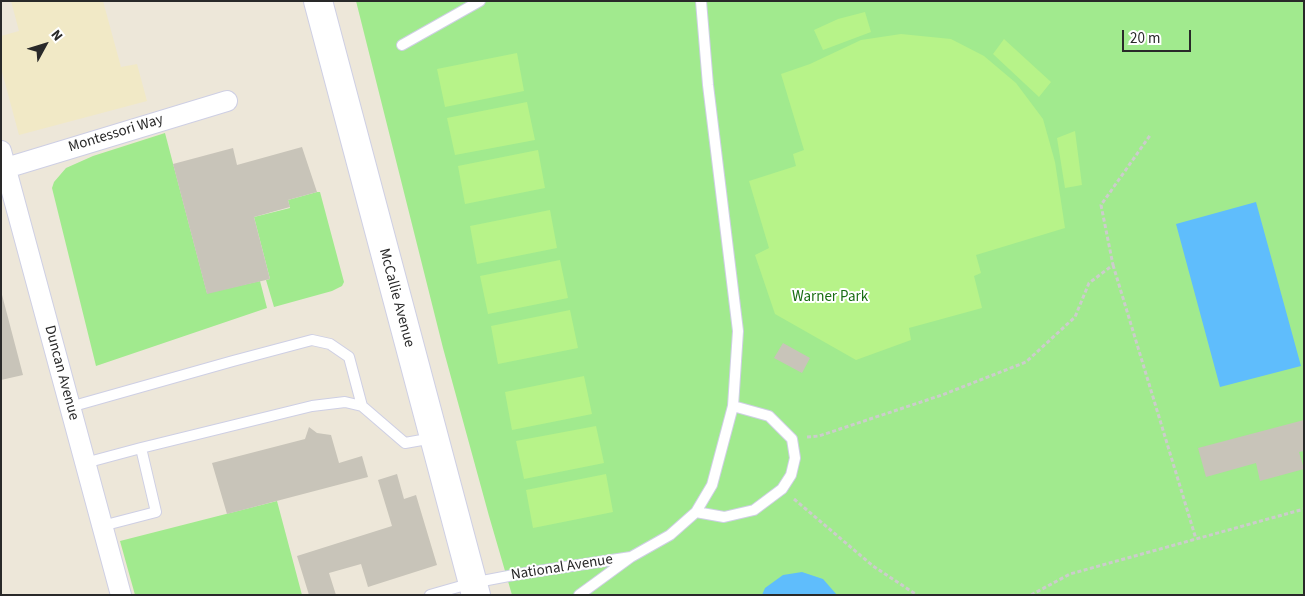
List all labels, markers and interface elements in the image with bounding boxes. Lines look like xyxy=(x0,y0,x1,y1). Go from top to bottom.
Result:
north arrow xyxy=(20,20,70,70)
scale bar xyxy=(1125,20,1194,52)
text: N xyxy=(46,26,67,45)
text: 20 m xyxy=(1130,28,1160,49)
street label: Montessori Way xyxy=(66,111,166,157)
street label: McCallie Avenue xyxy=(374,246,418,350)
park label: Warner Park xyxy=(792,289,868,307)
street label: Duncan Avenue xyxy=(40,324,82,422)
street label: National Avenue xyxy=(510,551,614,585)

